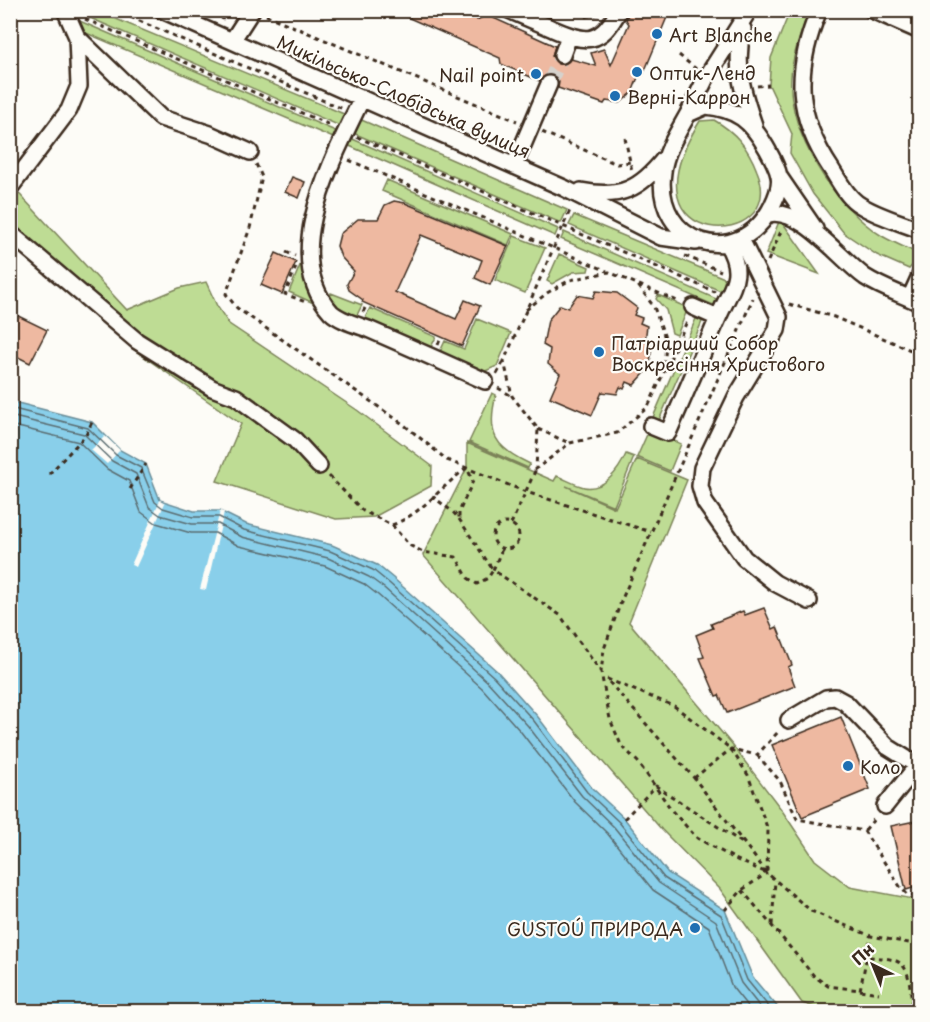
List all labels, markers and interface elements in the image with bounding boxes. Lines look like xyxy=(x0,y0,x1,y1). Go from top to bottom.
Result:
place label: Art Blanche xyxy=(669,21,773,48)
marker: Art Blanche xyxy=(650,27,664,41)
street label: Микільсько-Слобідська вулиця xyxy=(273,28,535,164)
place label: Оптик-Ленд xyxy=(649,59,756,86)
place label: Nail point xyxy=(439,61,524,88)
marker: Оптик-Ленд xyxy=(630,65,644,79)
marker: Nail point xyxy=(529,67,543,81)
place label: Верні-Каррон xyxy=(627,83,751,110)
marker: Верні-Каррон xyxy=(608,89,622,103)
place label: Патріарший Собор Воскресіння Христового xyxy=(611,329,825,377)
marker: Патріарший Собор Воскресіння Христового xyxy=(592,345,606,359)
place label: Коло xyxy=(860,753,900,780)
marker: Коло xyxy=(841,759,855,773)
place label: GUSTOÚ ПРИРОДА xyxy=(507,915,683,942)
marker: GUSTOÚ ПРИРОДА xyxy=(688,921,702,935)
north arrow xyxy=(843,935,903,995)
text: Пн xyxy=(845,937,879,970)

